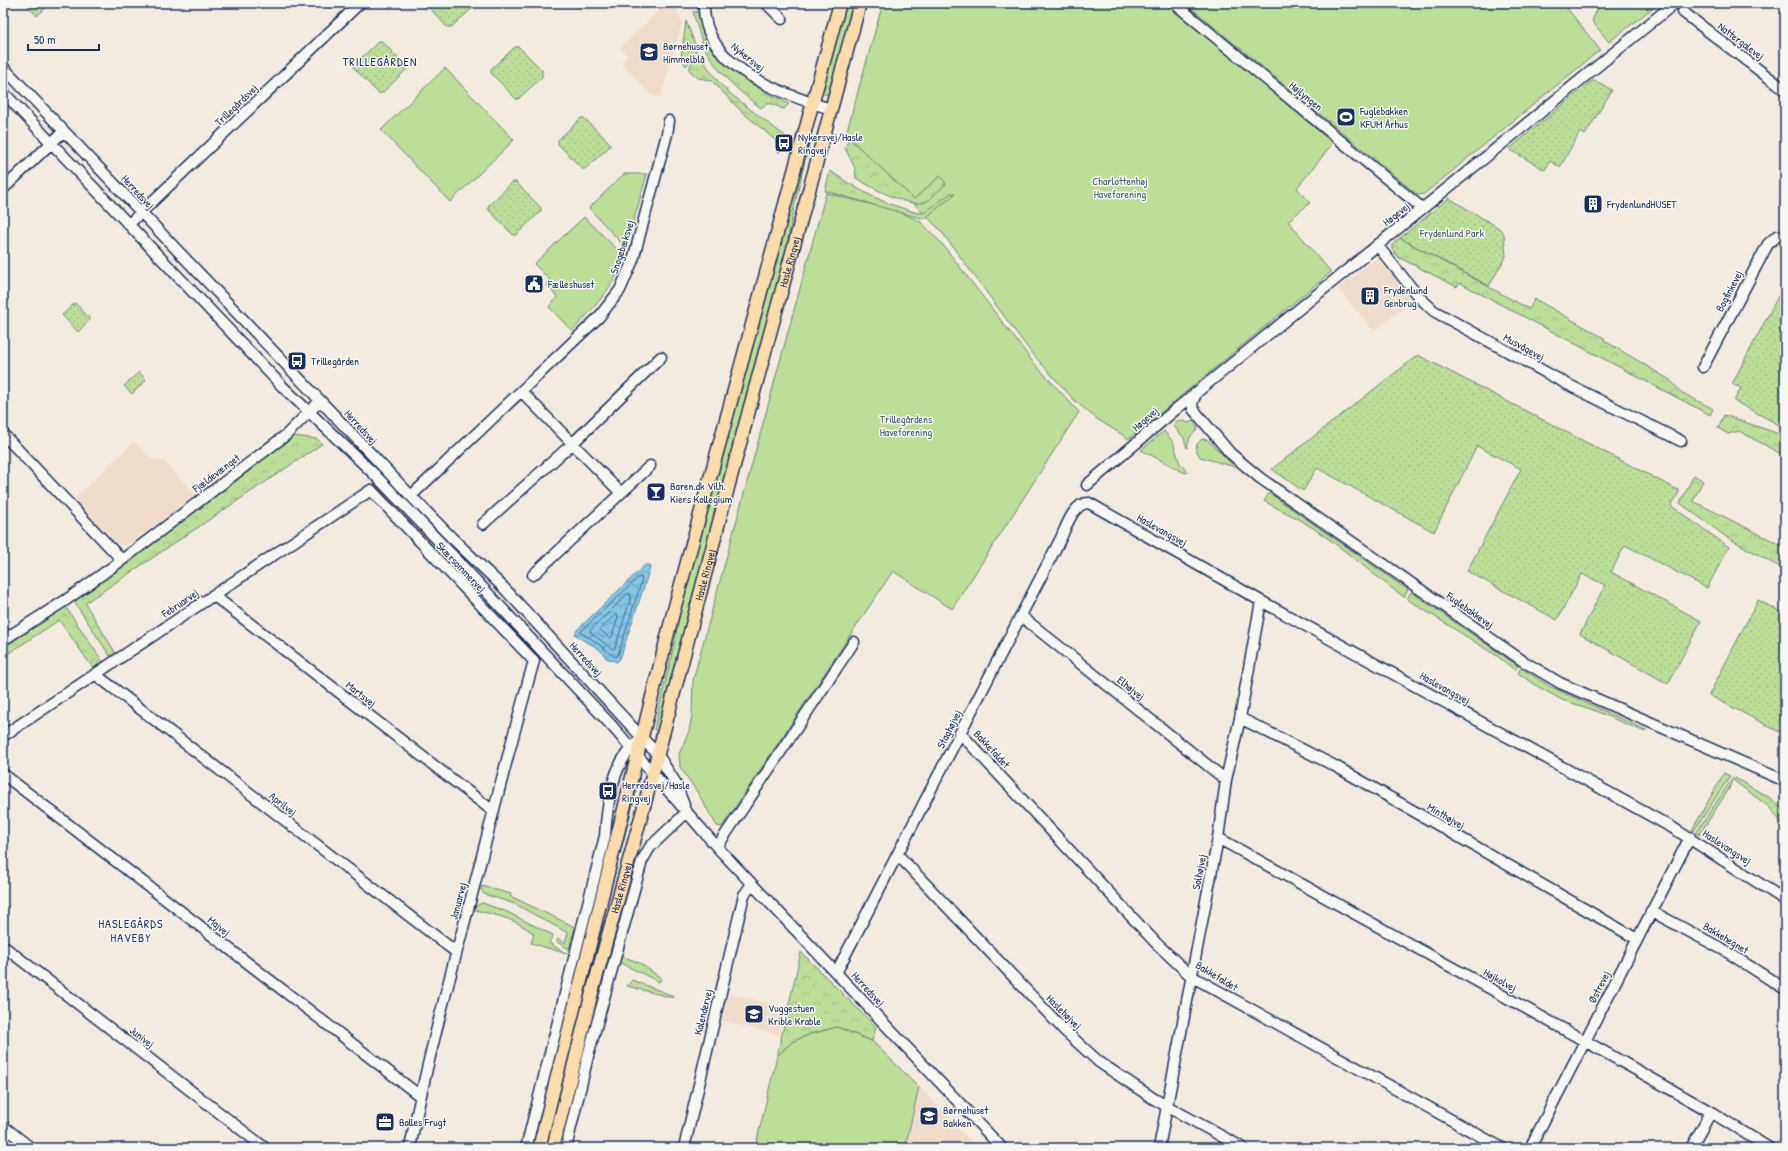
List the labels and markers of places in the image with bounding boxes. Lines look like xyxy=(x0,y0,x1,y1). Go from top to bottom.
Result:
place label: Børnehuset Himmelblå xyxy=(663,39,708,66)
school or university icon: Børnehuset Himmelblå xyxy=(638,41,660,63)
place label: Fuglebakken KFUM Århus xyxy=(1359,104,1408,131)
sports icon: Fuglebakken KFUM Århus xyxy=(1335,106,1357,128)
place label: Nykersvej/Hasle Ringvej xyxy=(798,130,864,157)
bus stop icon: Nykersvej/Hasle Ringvej xyxy=(773,132,795,154)
building icon: FrydenlundHUSET xyxy=(1582,193,1604,215)
place label: FrydenlundHUSET xyxy=(1606,197,1677,211)
public building icon: Fælleshuset xyxy=(523,273,545,295)
place label: Fælleshuset xyxy=(547,277,595,291)
place label: Frydenlund Genbrug xyxy=(1383,283,1428,310)
building icon: Frydenlund Genbrug xyxy=(1359,285,1381,307)
bus stop icon: Trillegården xyxy=(286,350,308,372)
place label: Trillegården xyxy=(311,354,359,368)
place label: Baren.dk Vilh. Kiers Kollegium xyxy=(670,479,733,506)
bar icon: Baren.dk Vilh. Kiers Kollegium xyxy=(645,481,667,503)
place label: Herredsvej/Hasle Ringvej xyxy=(622,778,691,805)
bus stop icon: Herredsvej/Hasle Ringvej xyxy=(597,780,619,802)
place label: Vuggestuen Krible Krable xyxy=(768,1001,822,1028)
school or university icon: Vuggestuen Krible Krable xyxy=(743,1003,765,1025)
place label: Børnehuset Bakken xyxy=(943,1103,988,1130)
school or university icon: Børnehuset Bakken xyxy=(918,1105,940,1127)
office icon: Balles Frugt xyxy=(374,1111,396,1133)
place label: Balles Frugt xyxy=(399,1115,446,1129)

